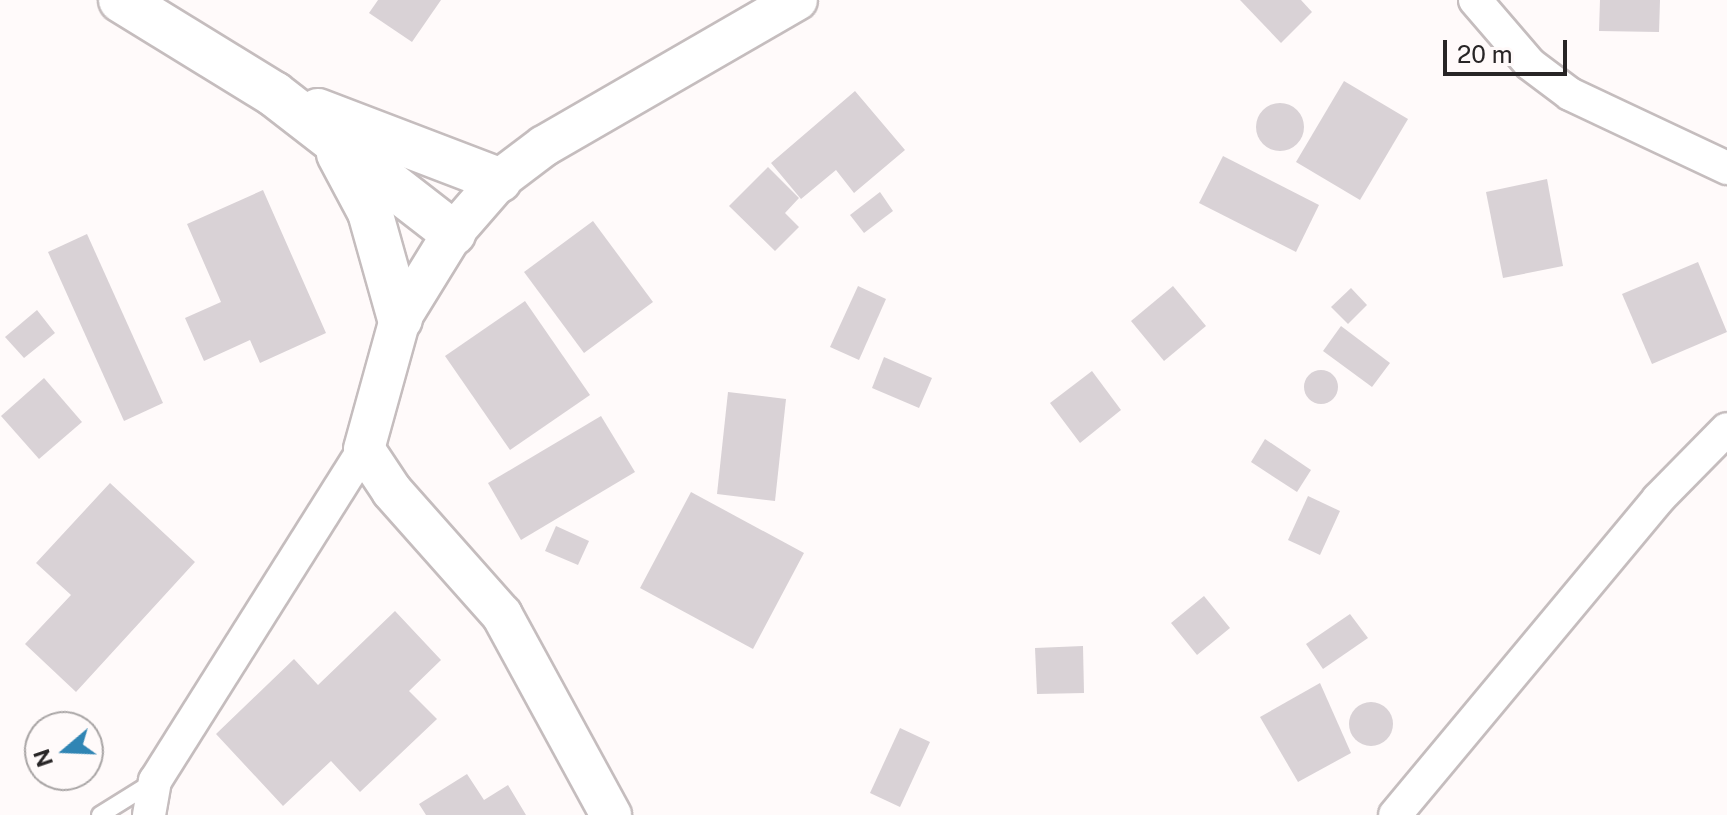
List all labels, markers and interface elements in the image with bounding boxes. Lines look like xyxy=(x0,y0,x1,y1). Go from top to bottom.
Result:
scale bar xyxy=(1447,24,1571,74)
text: 20 m xyxy=(1457,40,1513,68)
north arrow xyxy=(24,711,104,791)
text: N xyxy=(28,746,58,771)

